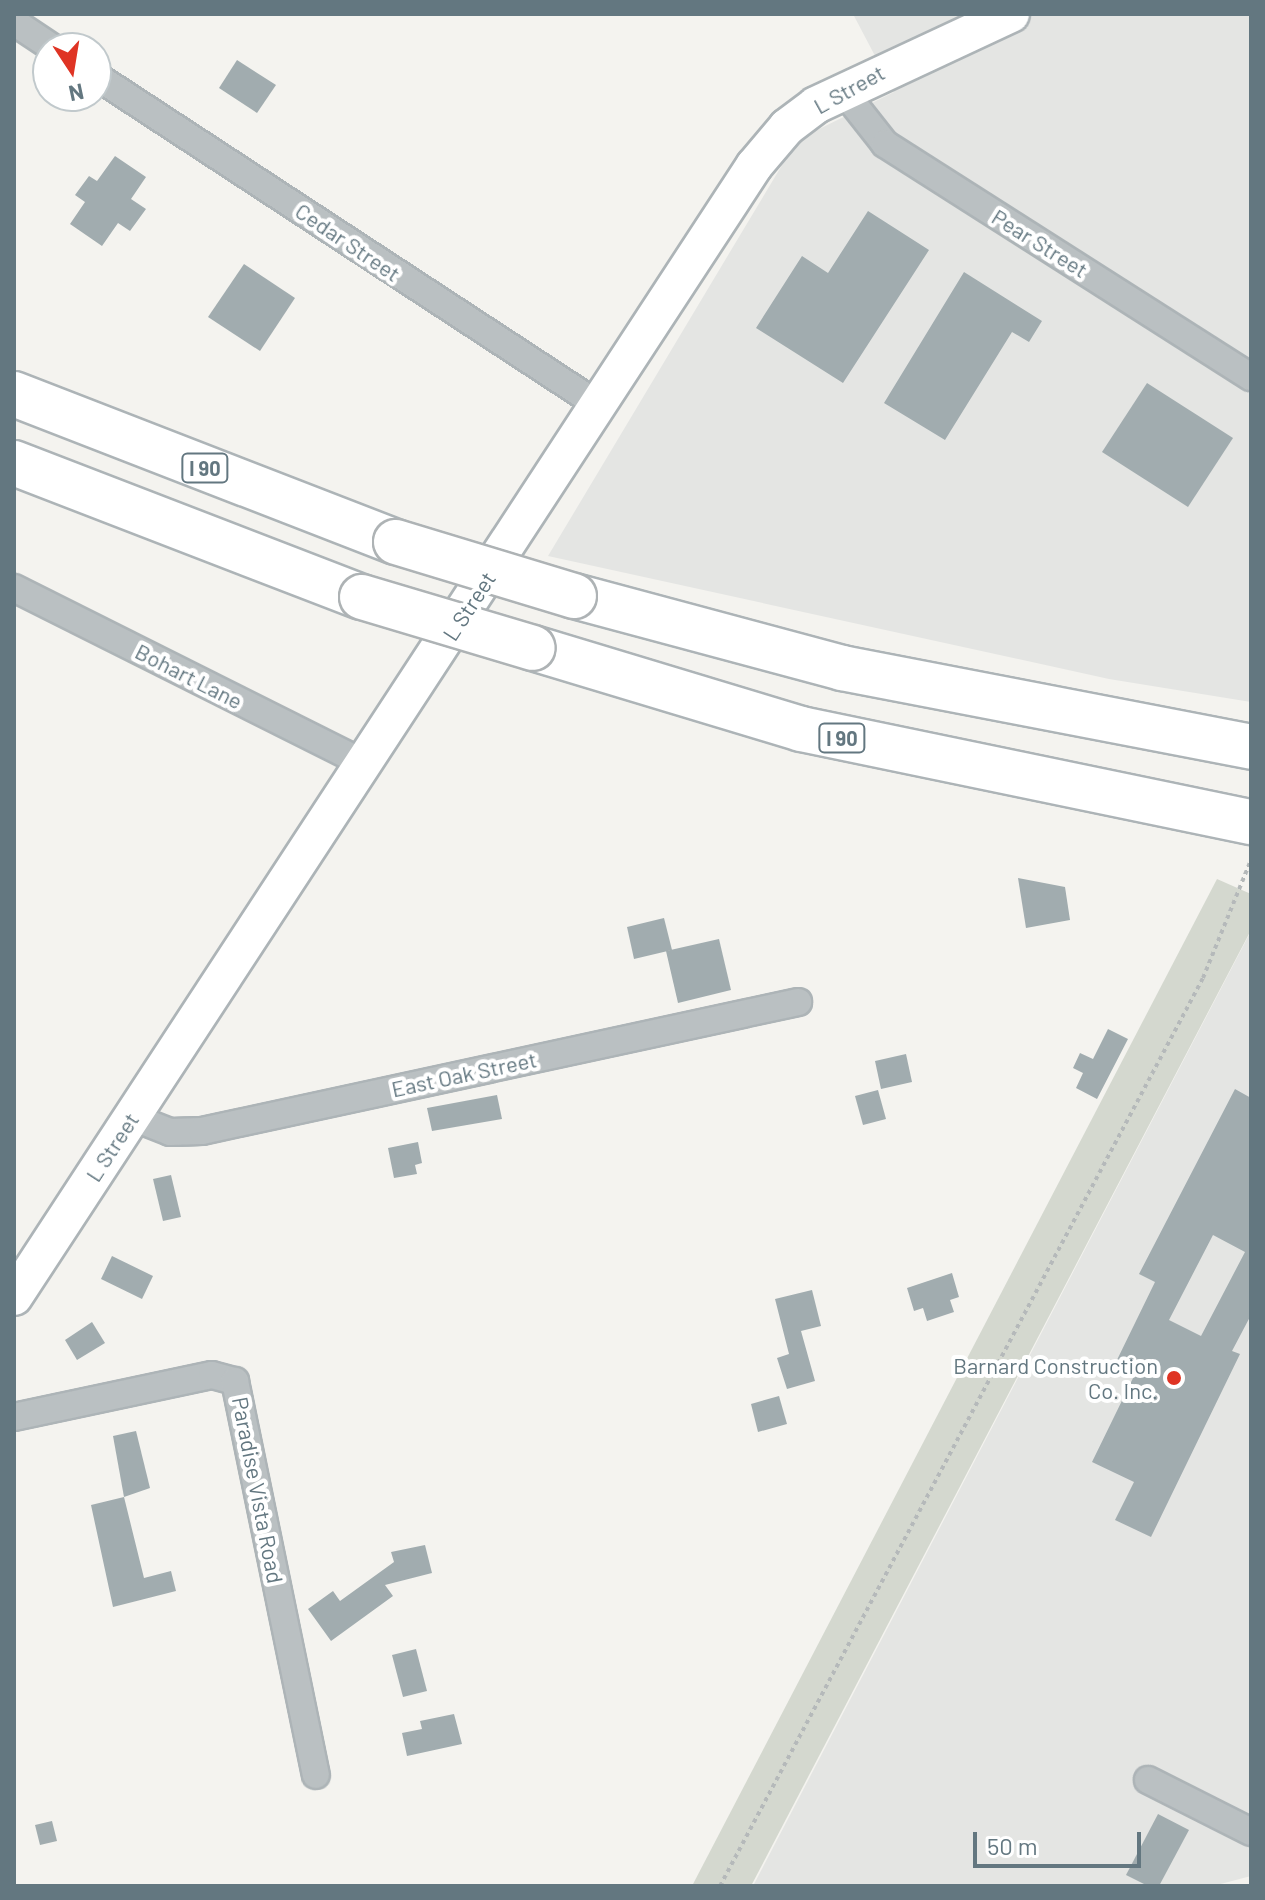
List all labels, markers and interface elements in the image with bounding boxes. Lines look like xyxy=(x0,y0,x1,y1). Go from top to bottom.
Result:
north arrow xyxy=(32,32,112,112)
street label: L Street xyxy=(809,59,889,119)
text: N xyxy=(67,79,86,108)
street label: Cedar Street xyxy=(291,197,405,287)
street label: Pear Street xyxy=(987,203,1093,283)
road number: I 90 xyxy=(181,452,229,484)
street label: L Street xyxy=(437,567,501,645)
street label: Bohart Lane xyxy=(131,638,247,714)
road number: I 90 xyxy=(818,722,866,754)
street label: East Oak Street xyxy=(389,1046,539,1102)
street label: L Street xyxy=(80,1108,144,1186)
place label: Barnard Construction Co. Inc. xyxy=(953,1352,1158,1404)
marker: Barnard Construction Co. Inc. xyxy=(1165,1369,1183,1387)
street label: Paradise Vista Road xyxy=(227,1395,289,1585)
scale bar xyxy=(977,1816,1145,1866)
text: 50 m xyxy=(987,1831,1038,1860)

